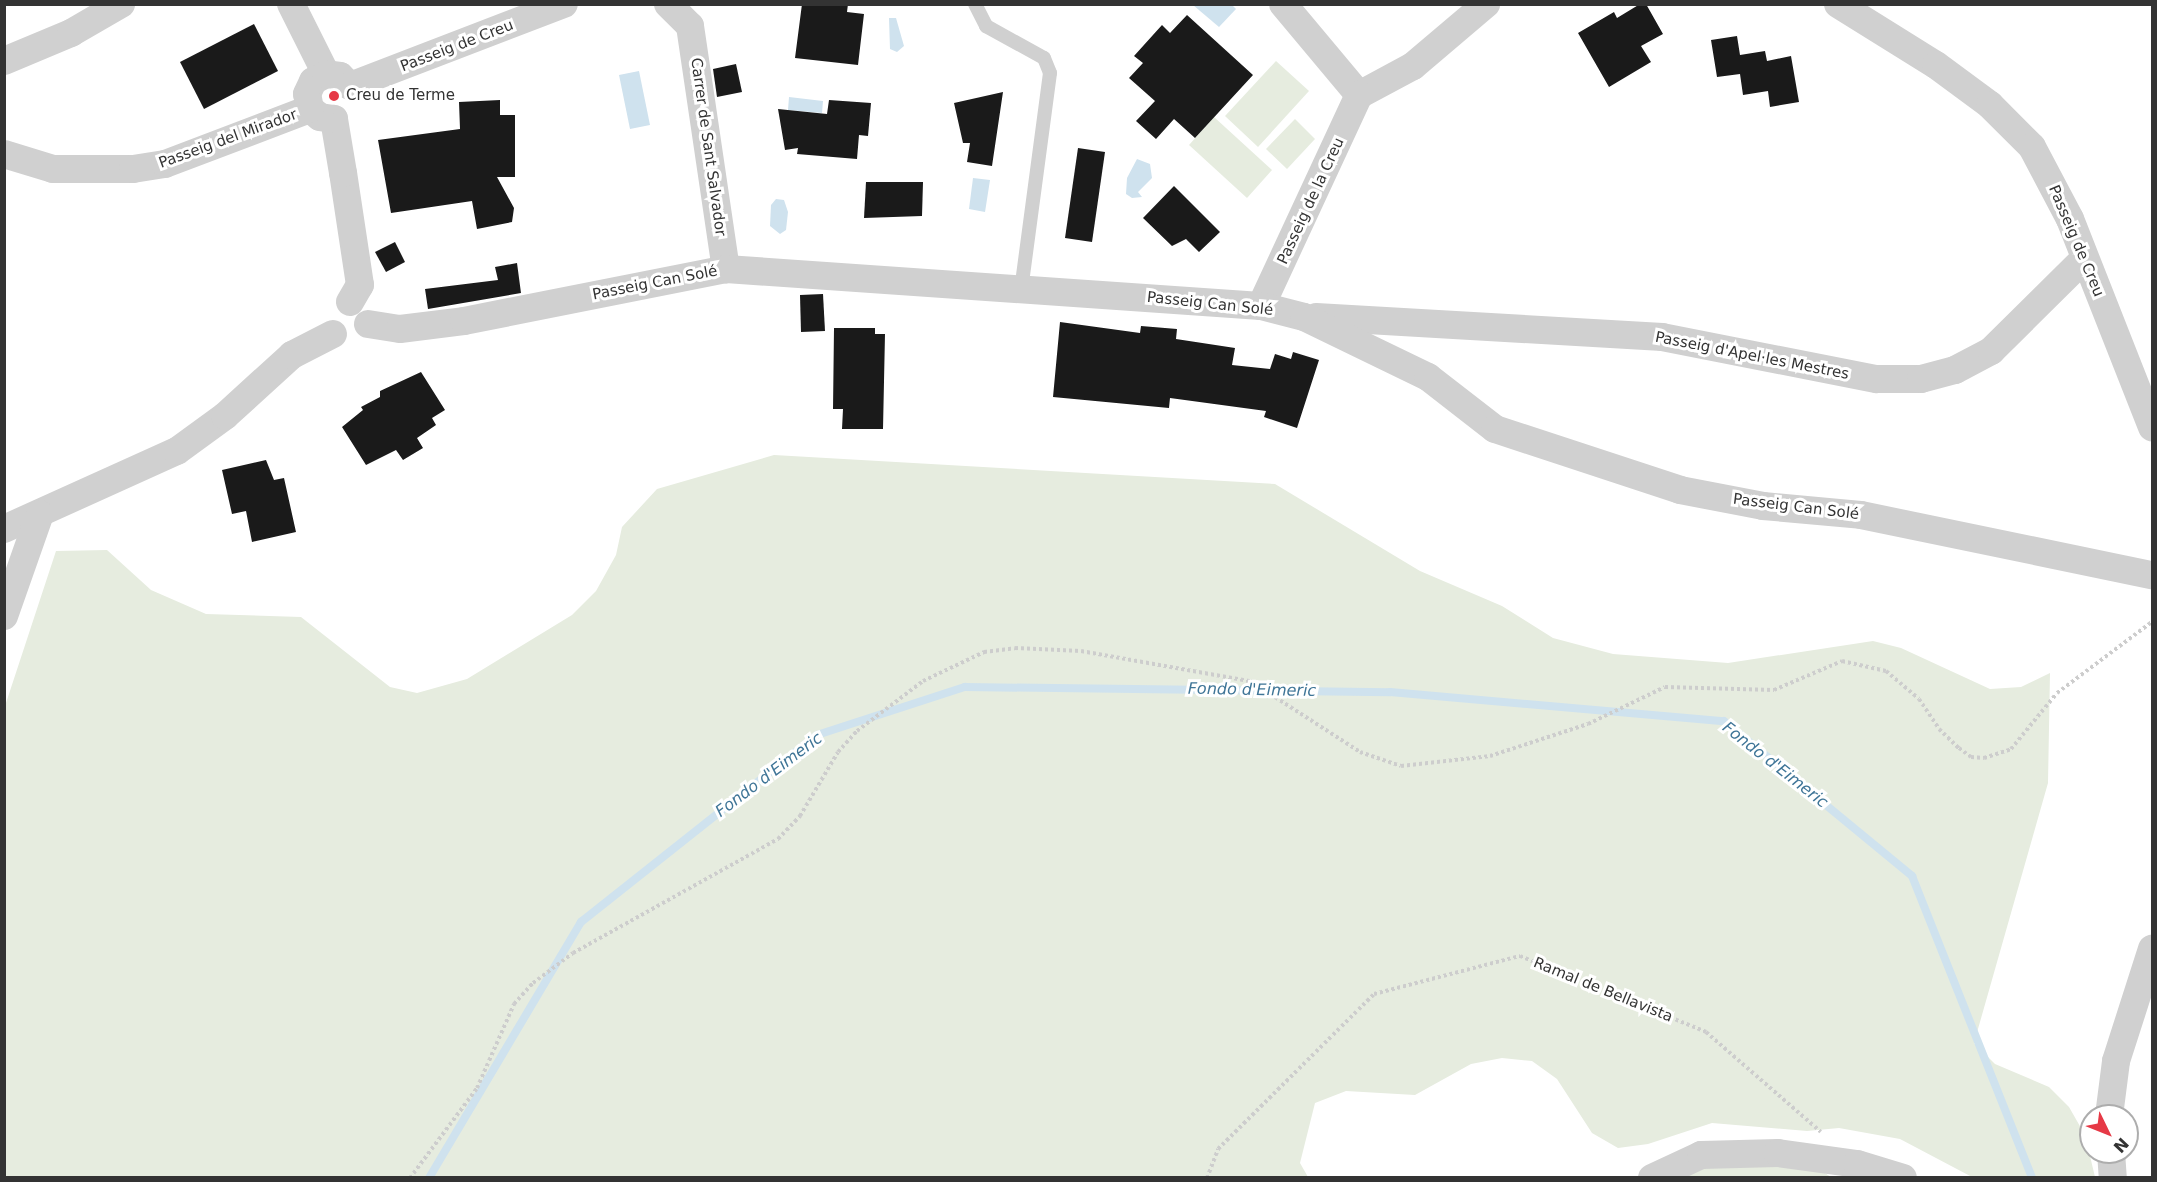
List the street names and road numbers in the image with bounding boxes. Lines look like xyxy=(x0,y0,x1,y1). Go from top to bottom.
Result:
street label: Passeig de Creu xyxy=(398,16,516,76)
street label: Carrer de Sant Salvador xyxy=(687,57,729,237)
street label: Passeig del Mirador xyxy=(156,106,300,172)
street label: Passeig de la Creu xyxy=(1274,135,1348,267)
street label: Passeig de Creu xyxy=(2044,183,2108,299)
street label: Passeig Can Solé xyxy=(591,262,719,304)
street label: Passeig Can Solé xyxy=(1146,288,1274,320)
street label: Passeig d'Apel·les Mestres xyxy=(1653,328,1851,384)
street label: Passeig Can Solé xyxy=(1732,490,1860,524)
street label: Ramal de Bellavista xyxy=(1531,954,1675,1026)

